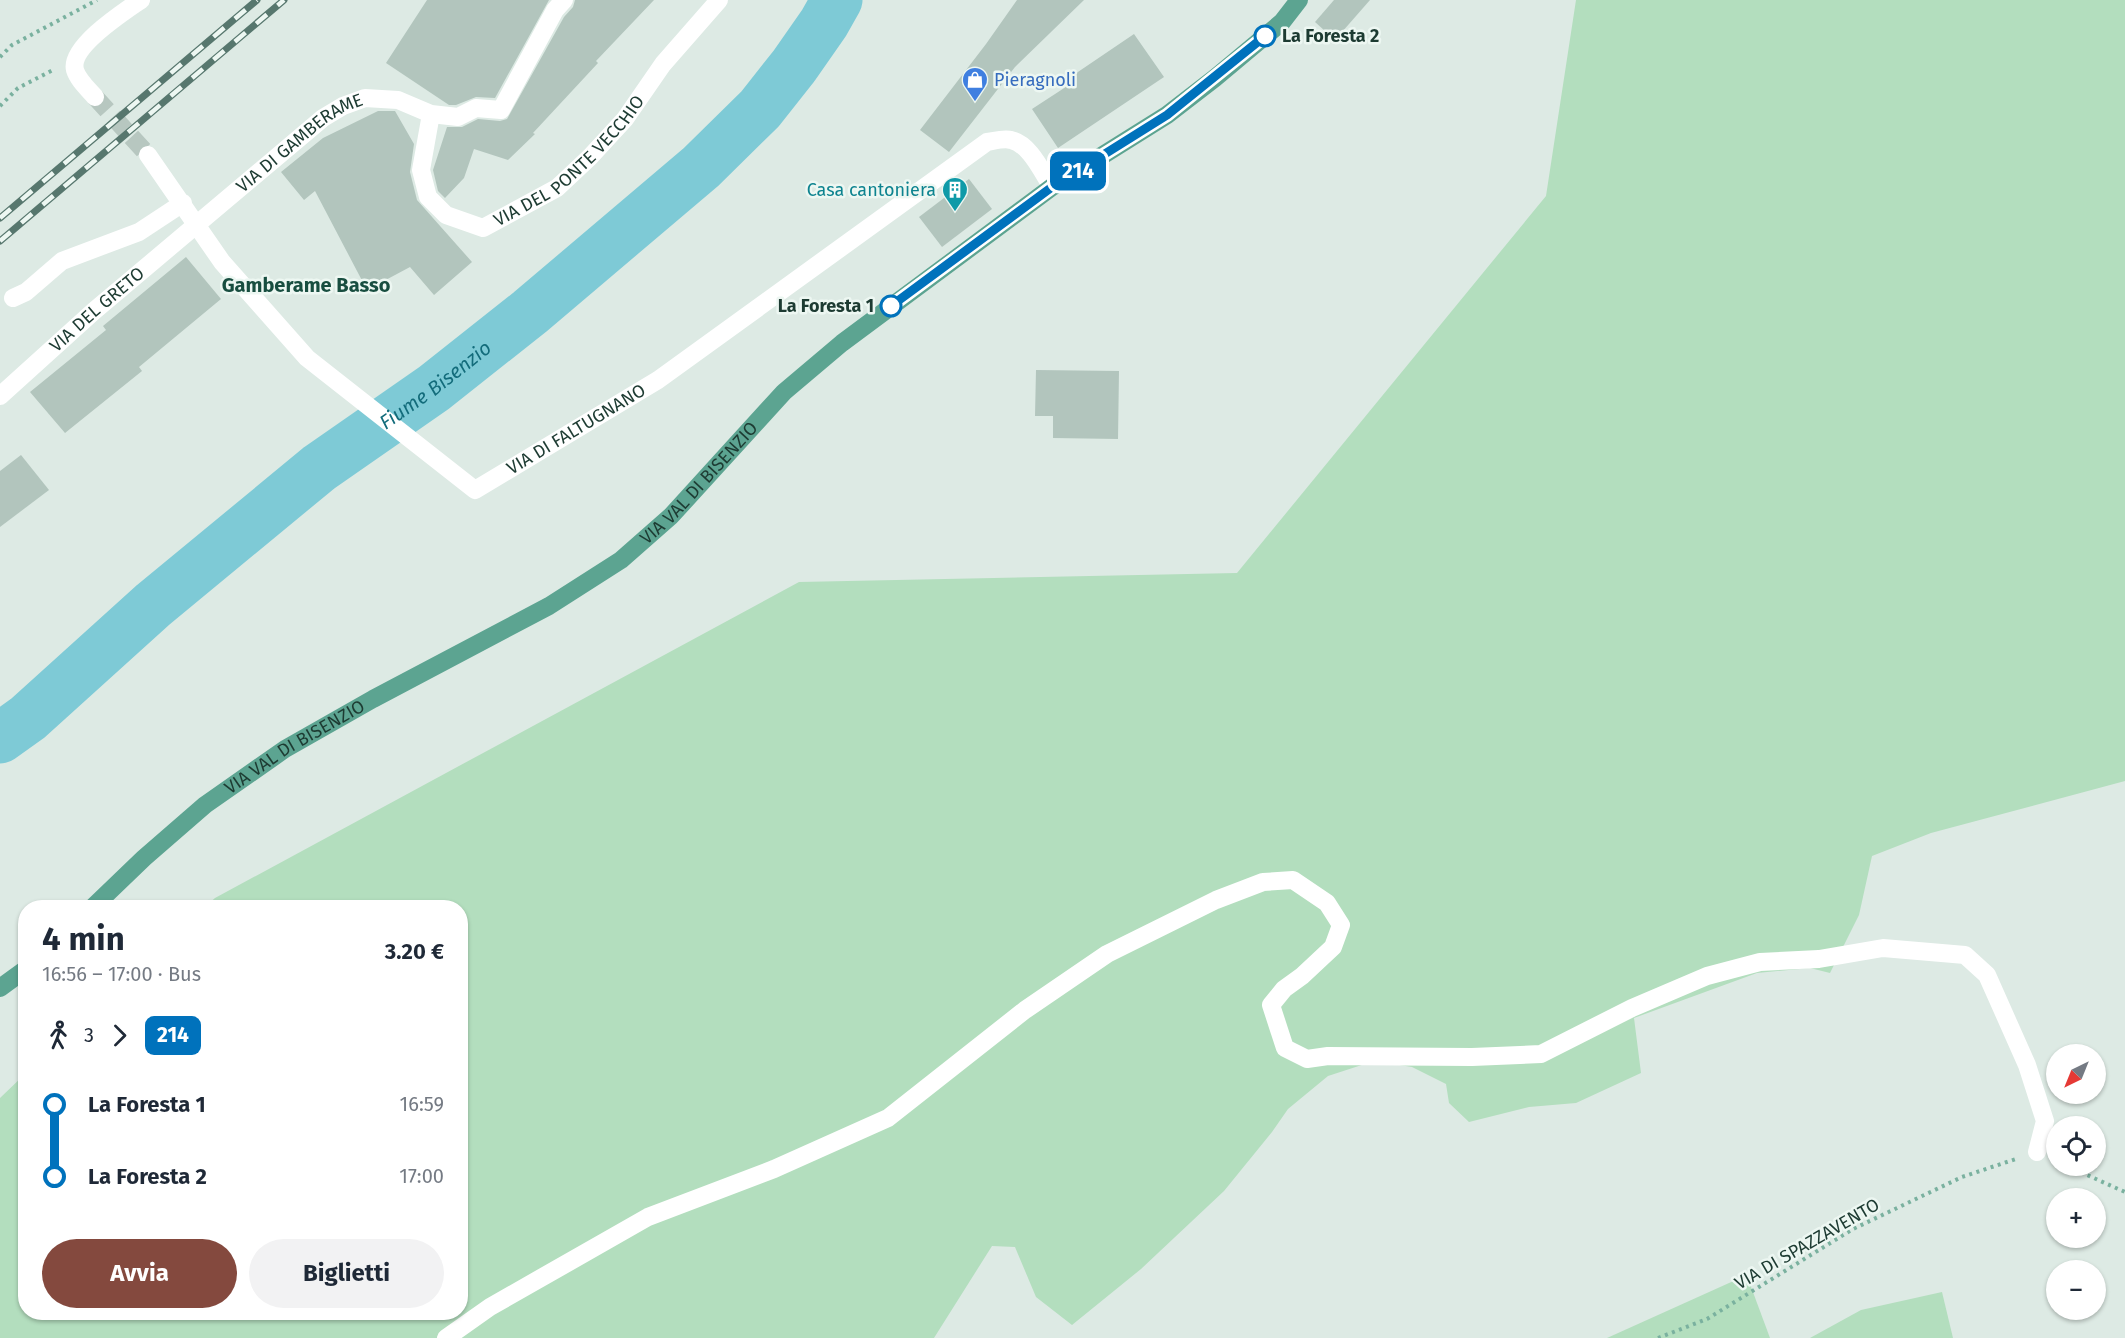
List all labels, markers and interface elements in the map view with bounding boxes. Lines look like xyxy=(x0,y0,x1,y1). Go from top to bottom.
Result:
marker: La Foresta 2 xyxy=(1254,25,1276,47)
place label: La Foresta 2 xyxy=(1282,25,1379,47)
shop icon: Pieragnoli xyxy=(960,65,990,103)
place label: Pieragnoli xyxy=(994,69,1076,91)
street label: VIA DI GAMBERAME xyxy=(232,89,366,197)
street label: VIA DEL PONTE VECCHIO xyxy=(490,91,649,231)
line badge: 214 xyxy=(1044,152,1112,190)
text: 214 xyxy=(1062,158,1094,184)
building icon: Casa cantoniera xyxy=(940,175,970,213)
place label: Casa cantoniera xyxy=(807,179,936,201)
street label: VIA DEL GRETO xyxy=(45,262,149,357)
district label: Gamberame Basso xyxy=(222,273,391,297)
place label: La Foresta 1 xyxy=(778,295,874,317)
marker: La Foresta 1 xyxy=(880,295,902,317)
water label: Fiume Bisenzio xyxy=(375,336,496,434)
street label: VIA DI FALTUGNANO xyxy=(503,379,649,479)
street label: VIA VAL DI BISENZIO xyxy=(636,417,762,549)
street label: VIA VAL DI BISENZIO xyxy=(220,695,369,799)
text: 4 min xyxy=(42,919,125,959)
text: 3.20 € xyxy=(385,938,444,965)
text: 16:56 – 17:00 · Bus xyxy=(42,962,201,986)
icon: walk xyxy=(42,1019,75,1052)
icon: forward xyxy=(103,1019,136,1052)
text: 214 xyxy=(157,1022,189,1048)
text: 3 xyxy=(84,1023,94,1047)
north arrow xyxy=(2046,1044,2106,1104)
map controls xyxy=(2046,1044,2106,1320)
text: La Foresta 1 xyxy=(88,1091,206,1118)
text: 16:59 xyxy=(400,1092,444,1116)
button: locate xyxy=(2046,1116,2106,1176)
text: La Foresta 2 xyxy=(88,1163,207,1190)
text: 17:00 xyxy=(399,1164,444,1188)
button: + xyxy=(2046,1188,2106,1248)
street label: VIA DI SPAZZAVENTO xyxy=(1731,1194,1883,1294)
button: Avvia xyxy=(42,1239,237,1308)
button: Biglietti xyxy=(249,1239,444,1308)
button: − xyxy=(2046,1260,2106,1320)

